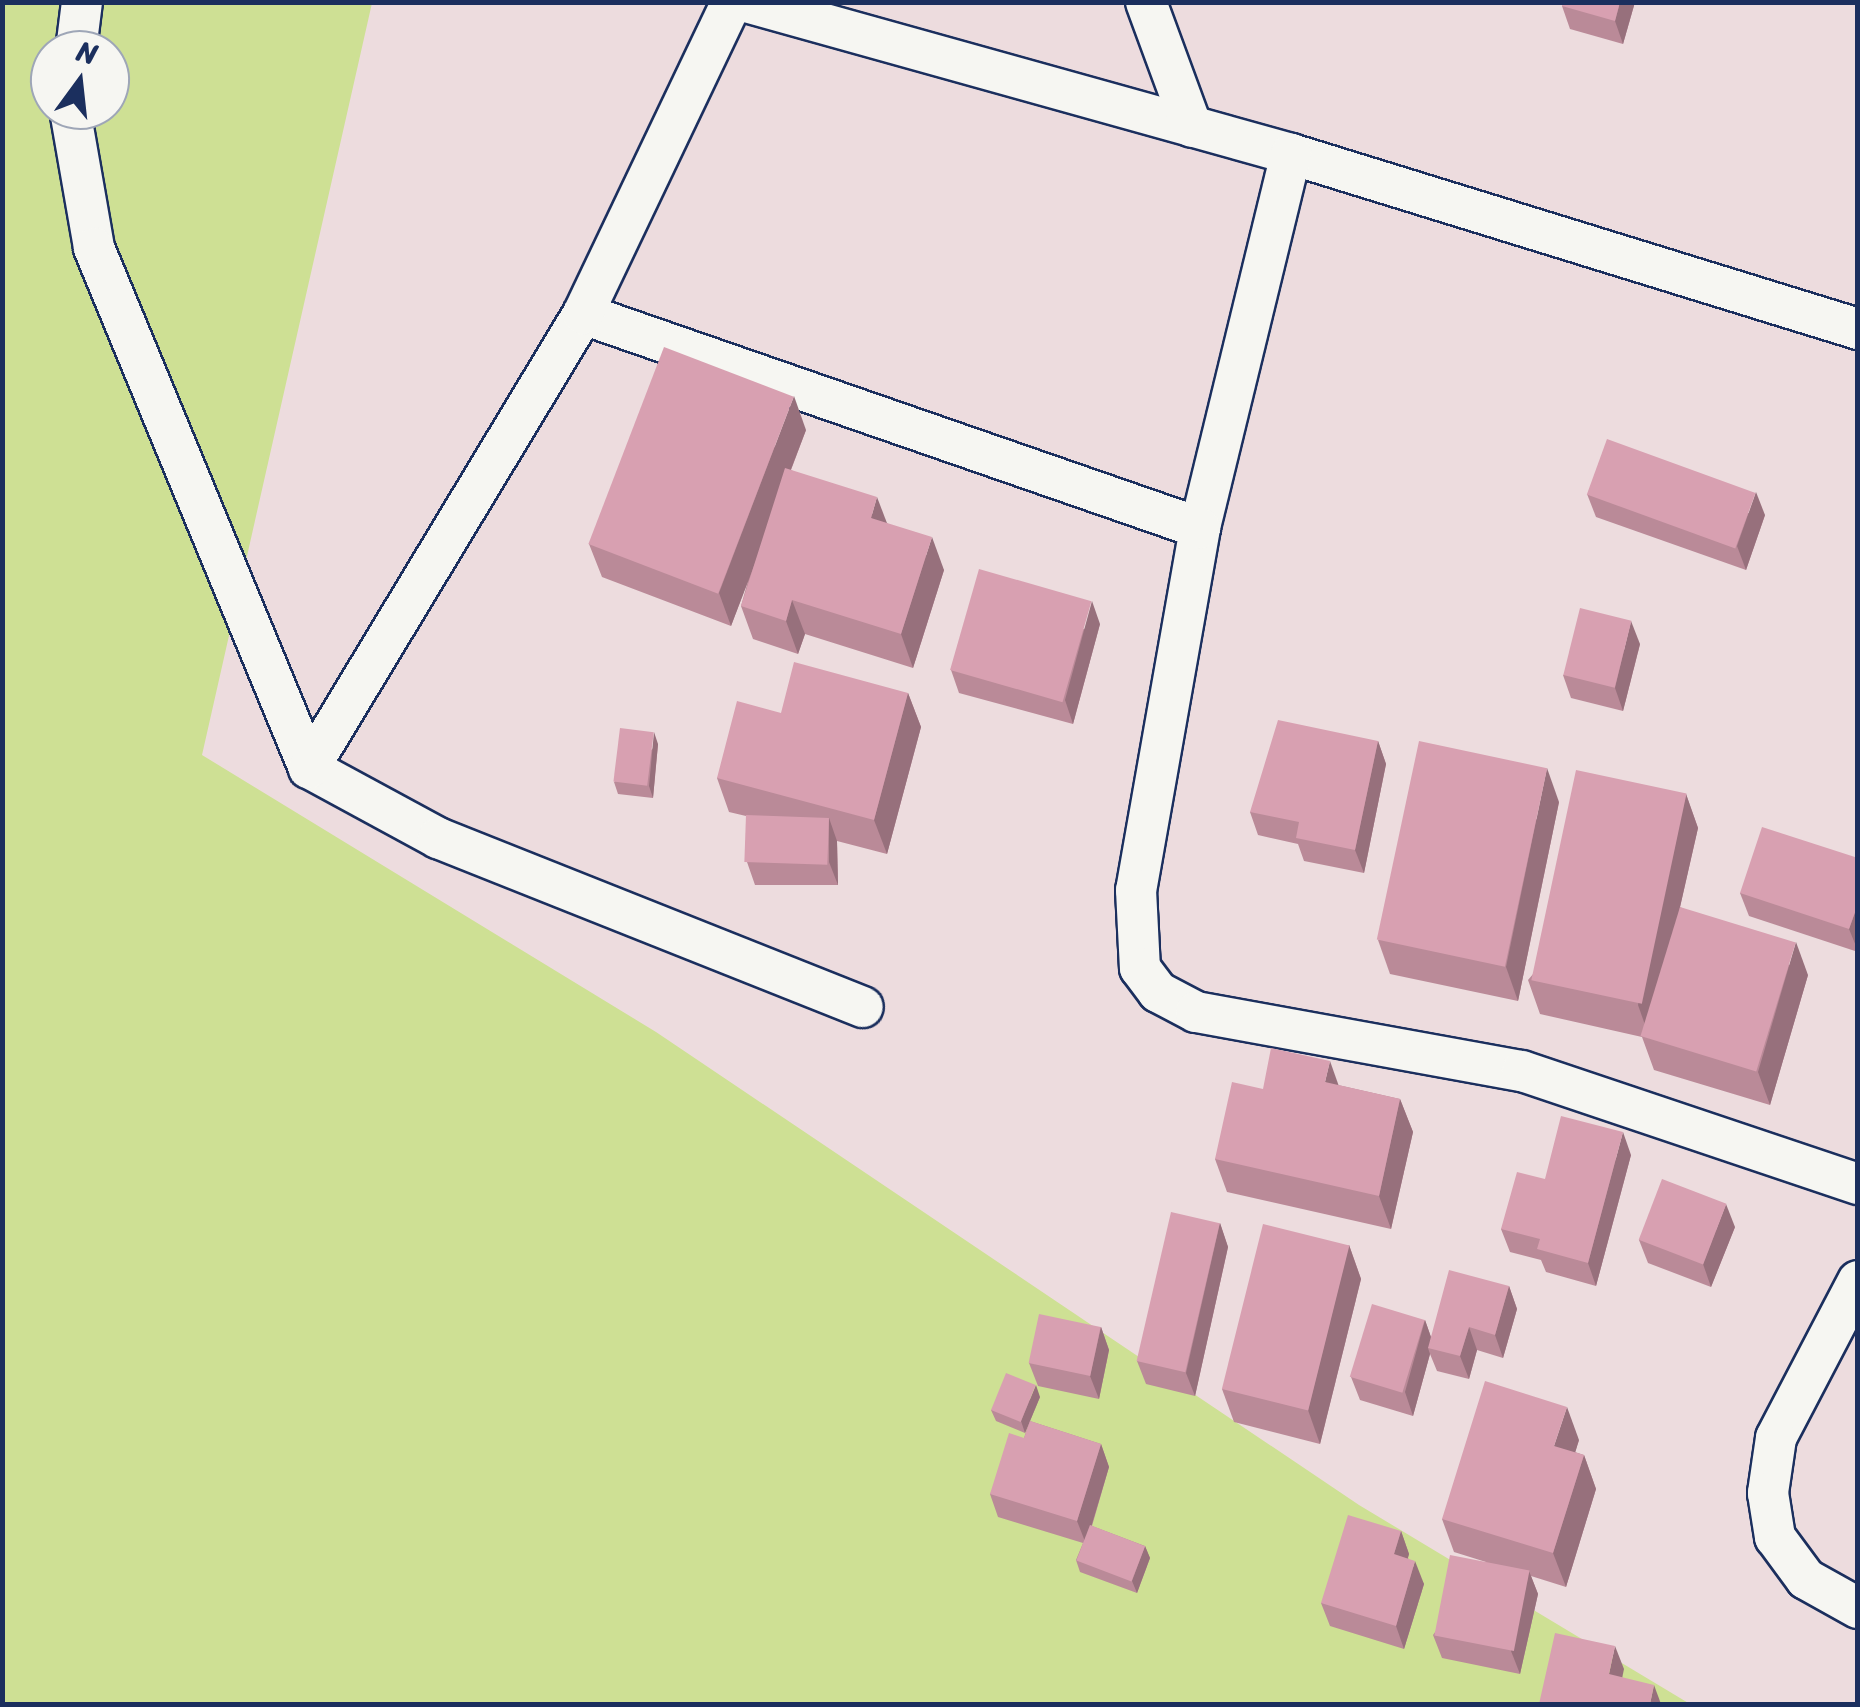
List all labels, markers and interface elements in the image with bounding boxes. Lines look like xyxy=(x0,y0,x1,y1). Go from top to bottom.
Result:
text: N xyxy=(72,26,103,79)
north arrow xyxy=(30,30,130,130)

